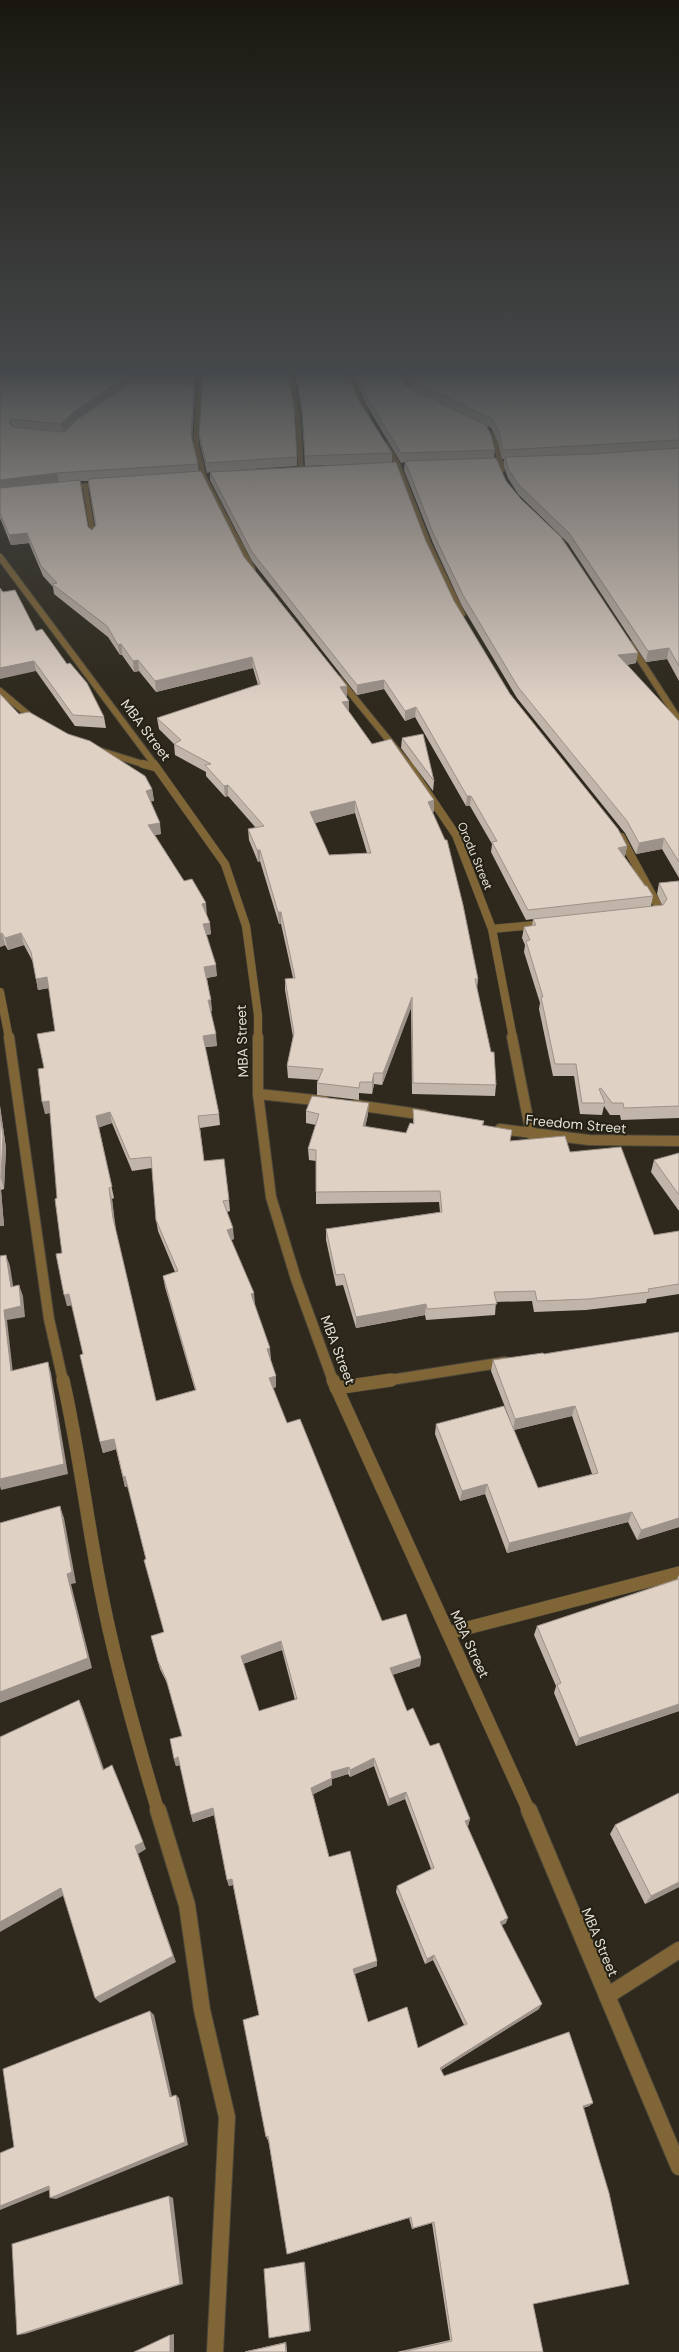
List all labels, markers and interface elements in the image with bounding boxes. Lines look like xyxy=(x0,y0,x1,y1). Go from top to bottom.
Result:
street label: MBA Street xyxy=(117,696,175,764)
street label: Orodu Street xyxy=(454,820,497,893)
street label: MBA Street xyxy=(232,1004,252,1078)
street label: Freedom Street xyxy=(525,1111,627,1137)
street label: MBA Street xyxy=(317,1313,359,1387)
street label: MBA Street xyxy=(446,1607,494,1681)
street label: MBA Street xyxy=(578,1905,622,1979)

